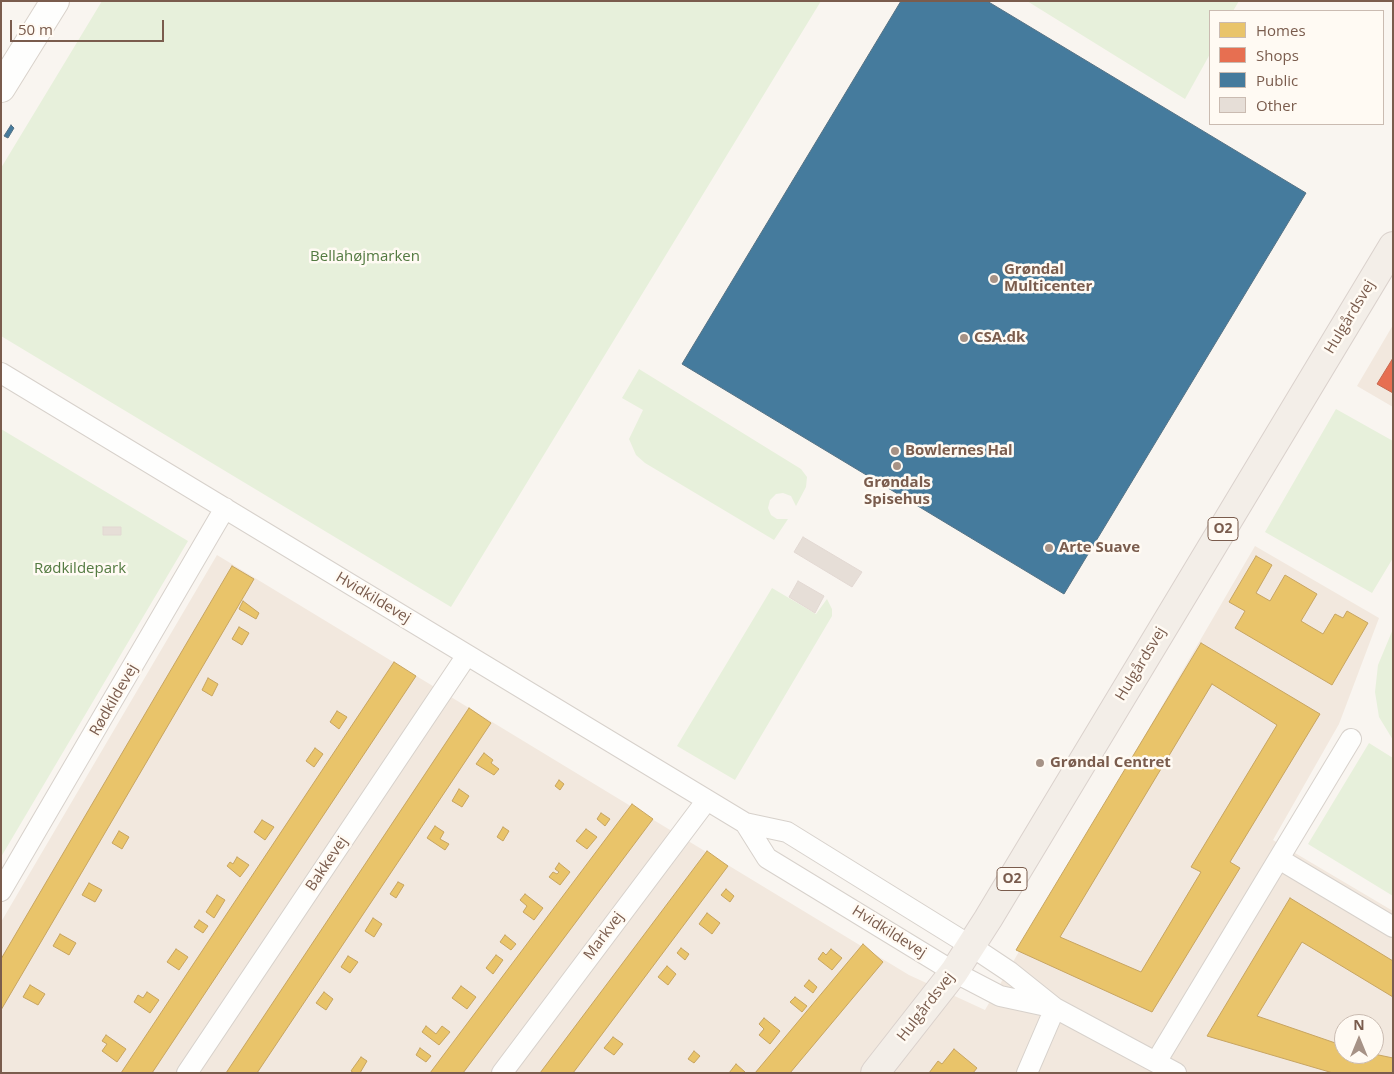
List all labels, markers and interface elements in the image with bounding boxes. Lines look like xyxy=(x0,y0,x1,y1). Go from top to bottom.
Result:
scale bar xyxy=(12,10,166,42)
legend xyxy=(1209,10,1384,125)
text: 50 m xyxy=(18,19,53,39)
text: Homes xyxy=(1256,20,1306,40)
text: Shops xyxy=(1256,45,1299,65)
text: Public xyxy=(1256,70,1298,90)
text: Other xyxy=(1256,95,1297,115)
park label: Bellahøjmarken xyxy=(310,248,420,266)
place label: Grøndal Multicenter xyxy=(1004,261,1092,296)
marker: Grøndal Multicenter xyxy=(988,273,1000,285)
street label: Hulgårdsvej xyxy=(1321,277,1379,357)
place label: CSA.dk xyxy=(974,329,1025,347)
marker: CSA.dk xyxy=(958,332,970,344)
place label: Bowlernes Hal xyxy=(905,442,1013,460)
marker: Bowlernes Hal xyxy=(889,445,901,457)
marker: Grøndals Spisehus xyxy=(891,460,903,472)
place label: Grøndals Spisehus xyxy=(863,474,931,509)
road number: O2 xyxy=(1208,518,1238,540)
place label: Arte Suave xyxy=(1059,539,1140,557)
marker: Arte Suave xyxy=(1043,542,1055,554)
park label: Rødkildepark xyxy=(34,560,126,578)
street label: Hvidkildevej xyxy=(332,569,414,627)
street label: Hulgårdsvej xyxy=(1112,624,1170,704)
street label: Rødkildevej xyxy=(86,661,142,739)
place label: Grøndal Centret xyxy=(1050,754,1171,772)
marker: Grøndal Centret xyxy=(1034,757,1046,769)
street label: Bakkevej xyxy=(302,833,352,895)
road number: O2 xyxy=(997,868,1027,891)
street label: Hvidkildevej xyxy=(848,902,930,962)
street label: Markvej xyxy=(580,908,628,964)
street label: Hulgårdsvej xyxy=(893,969,959,1045)
north arrow xyxy=(1334,1014,1384,1064)
text: N xyxy=(1353,1015,1365,1034)

